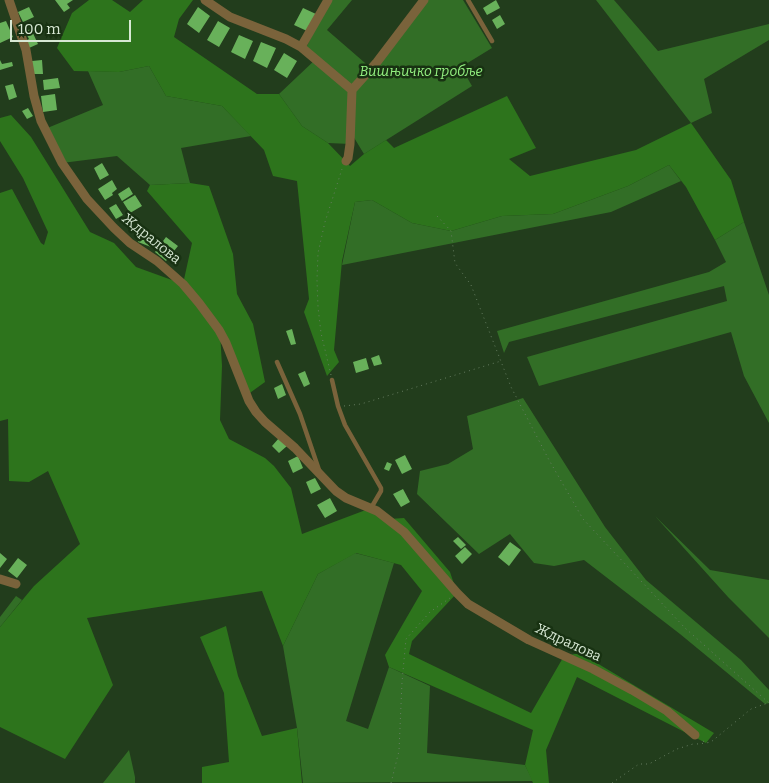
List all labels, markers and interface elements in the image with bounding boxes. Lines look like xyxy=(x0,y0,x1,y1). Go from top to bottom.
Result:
scale bar xyxy=(12,10,134,42)
text: 100 m xyxy=(18,20,61,38)
park label: Вишњичко гробље xyxy=(359,64,483,80)
street label: Ждралова xyxy=(118,210,184,268)
street label: Ждралова xyxy=(532,620,604,666)

